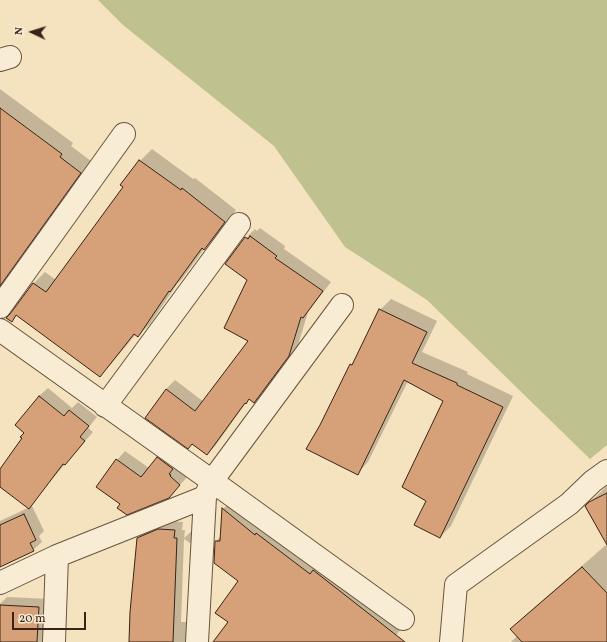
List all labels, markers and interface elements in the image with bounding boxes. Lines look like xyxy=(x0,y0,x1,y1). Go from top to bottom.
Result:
north arrow xyxy=(12,12,52,52)
text: N xyxy=(12,27,27,36)
scale bar xyxy=(14,604,88,630)
text: 20 m xyxy=(19,611,46,627)

